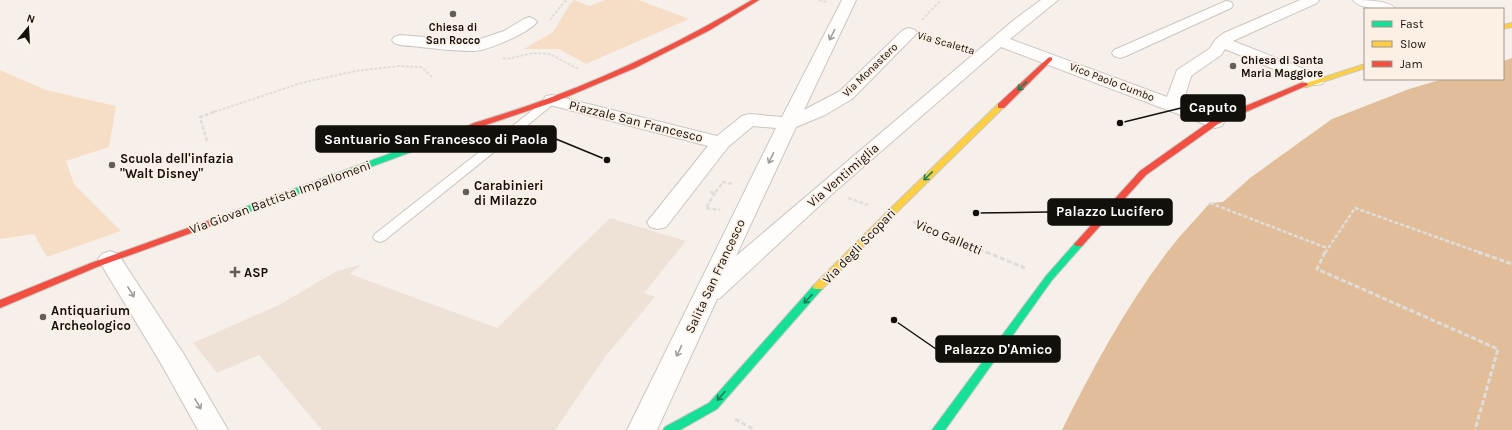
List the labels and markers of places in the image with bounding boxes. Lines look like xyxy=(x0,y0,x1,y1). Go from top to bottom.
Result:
marker: Chiesa di San Rocco xyxy=(448,9,458,19)
place label: Chiesa di San Rocco xyxy=(426,21,480,47)
place label: Chiesa di Santa Maria Maggiore xyxy=(1241,54,1324,80)
marker: Chiesa di Santa Maria Maggiore xyxy=(1228,61,1238,71)
callout: Caputo xyxy=(1181,95,1245,121)
callout: Santuario San Francesco di Paola xyxy=(316,126,556,152)
place label: Scuola dell'infazia "Walt Disney" xyxy=(120,151,234,181)
marker: Scuola dell'infazia "Walt Disney" xyxy=(107,160,117,170)
place label: Carabinieri di Milazzo xyxy=(474,178,543,208)
marker: Carabinieri di Milazzo xyxy=(461,187,471,197)
callout: Palazzo Lucifero xyxy=(1048,199,1172,225)
place label: ASP xyxy=(244,265,268,280)
marker: ASP xyxy=(229,266,241,278)
place label: Antiquarium Archeologico xyxy=(51,303,131,333)
marker: Antiquarium Archeologico xyxy=(38,312,48,322)
callout: Palazzo D'Amico xyxy=(936,336,1060,362)

